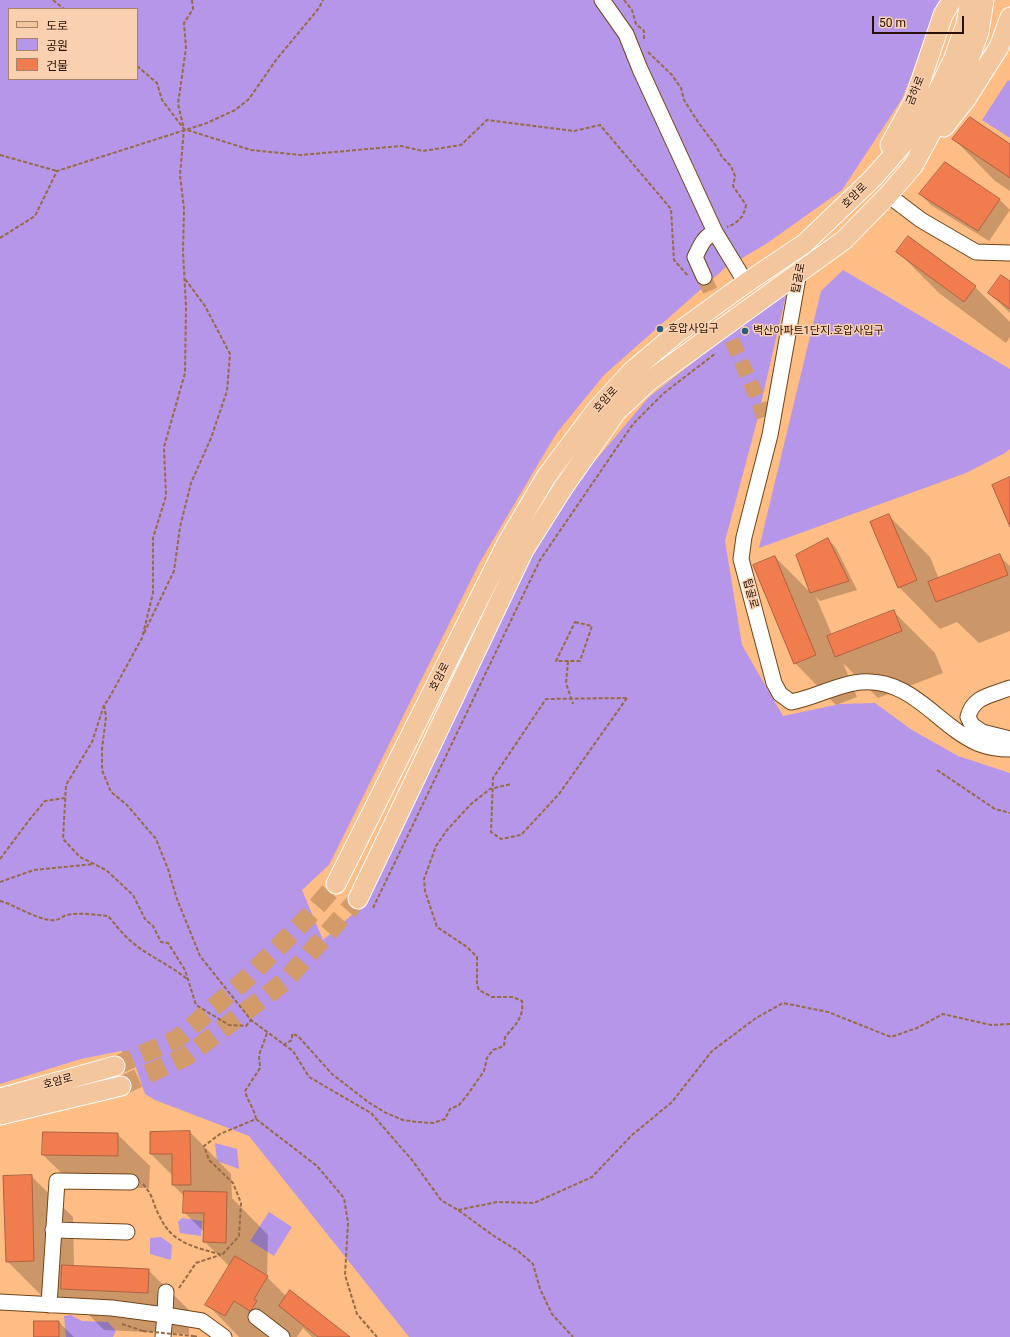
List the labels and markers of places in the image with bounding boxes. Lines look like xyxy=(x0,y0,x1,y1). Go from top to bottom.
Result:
place label: 호압사입구 xyxy=(668,322,719,336)
marker: 호압사입구 xyxy=(655,324,665,334)
place label: 벽산아파트1단지.호압사입구 xyxy=(753,324,884,338)
marker: 벽산아파트1단지.호압사입구 xyxy=(740,326,750,336)

